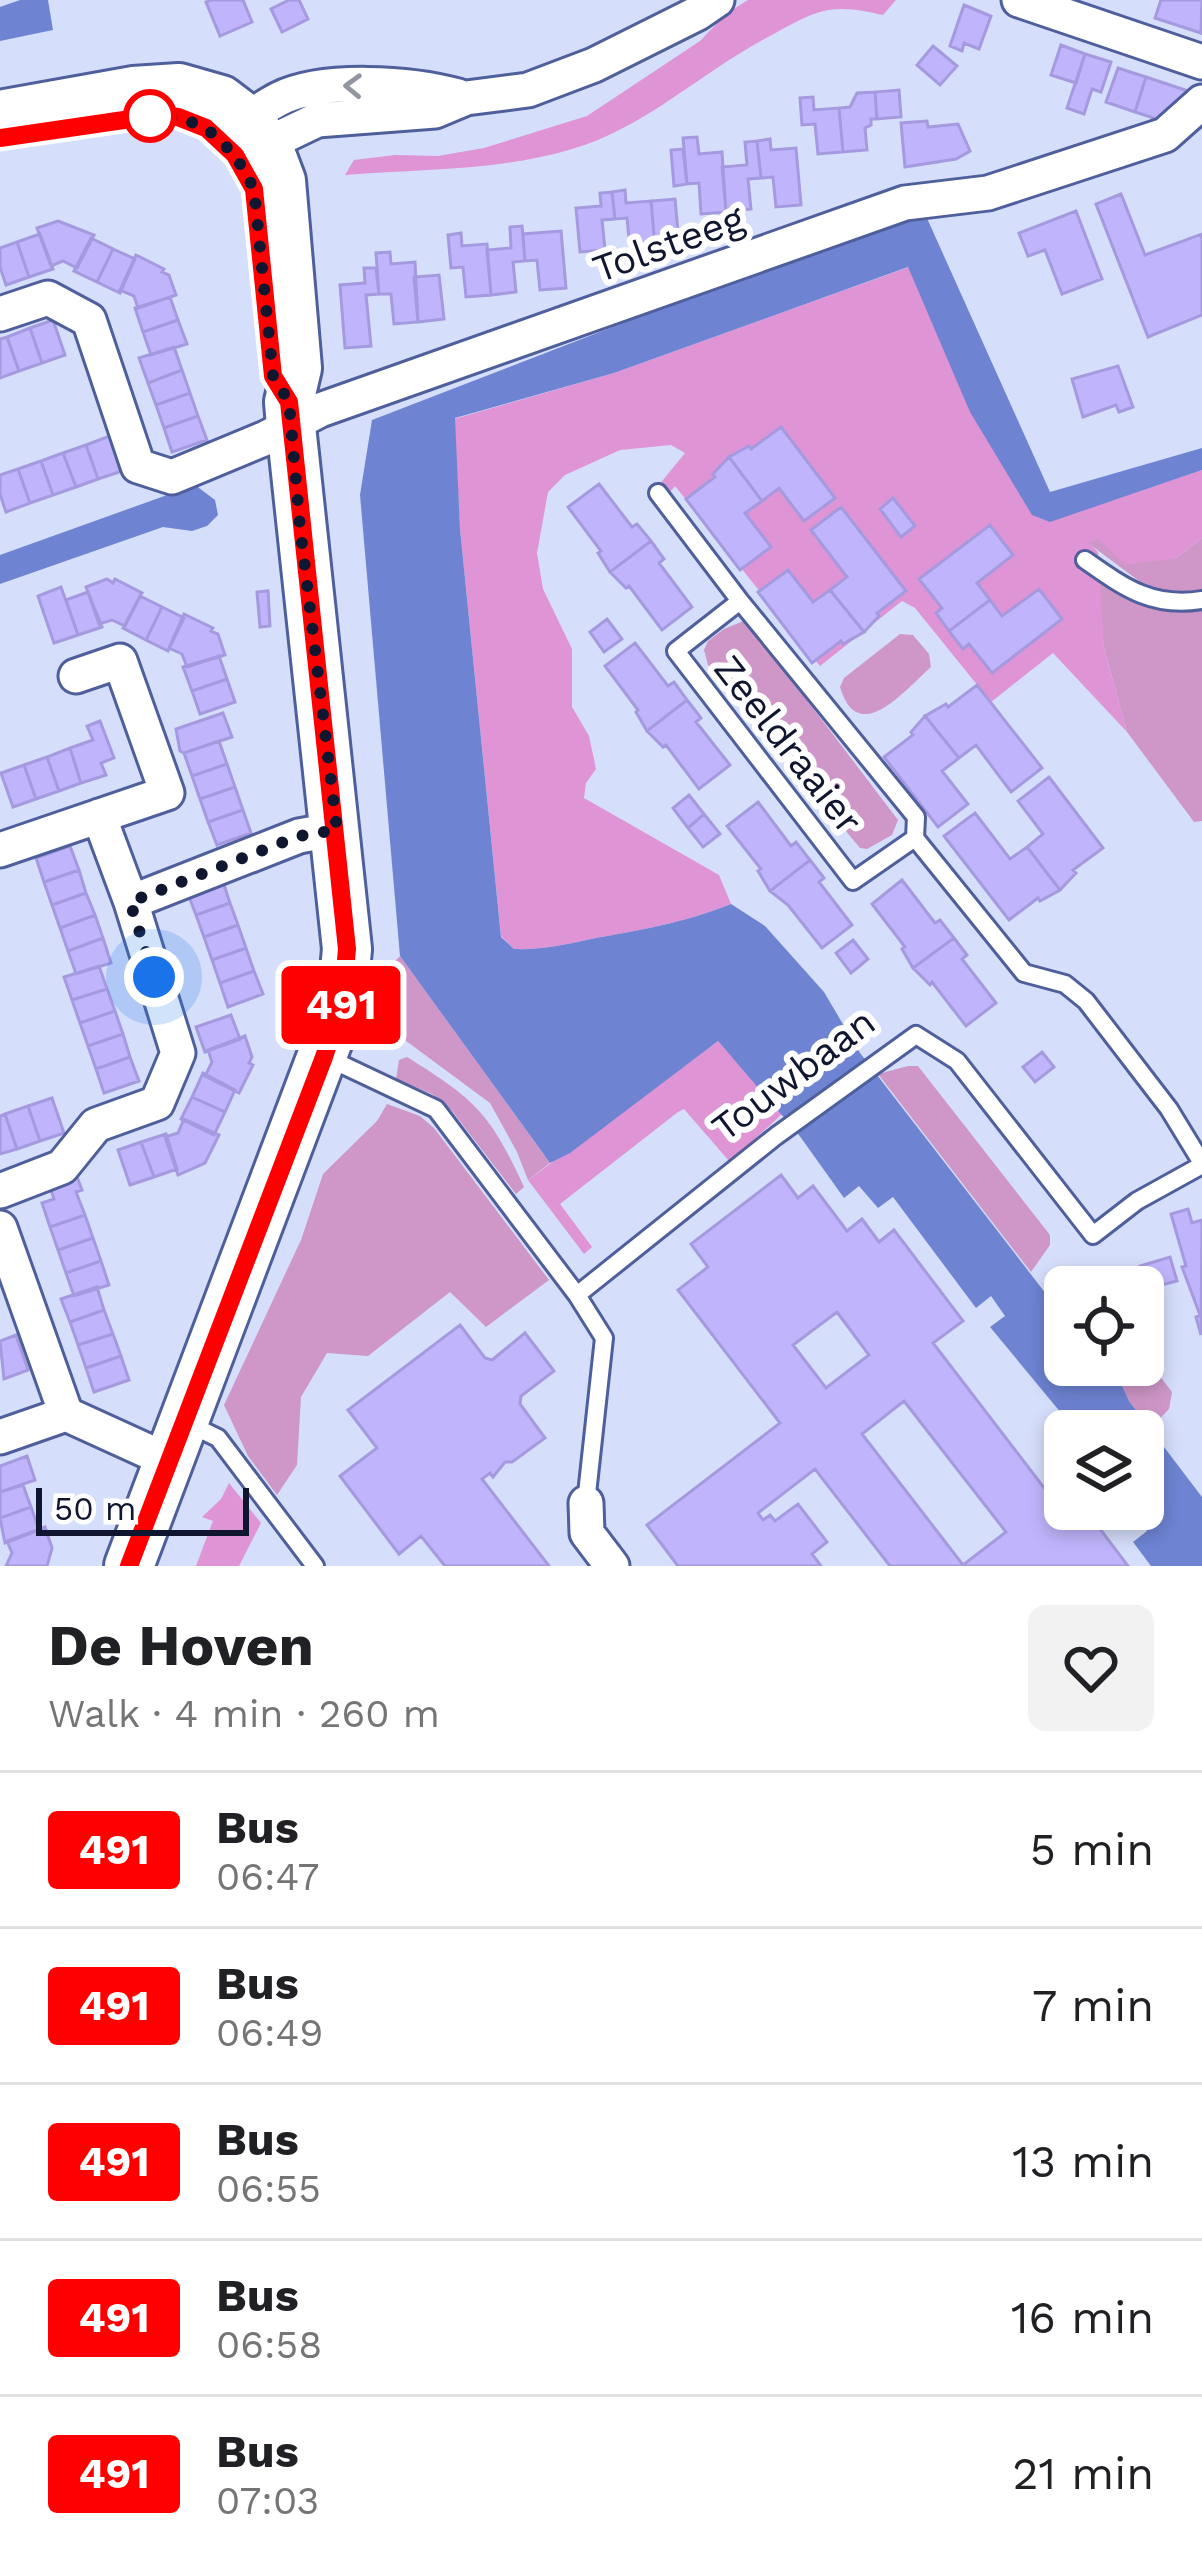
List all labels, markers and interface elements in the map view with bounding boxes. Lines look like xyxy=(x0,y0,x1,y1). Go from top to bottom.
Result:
one-way arrow xyxy=(343,74,362,100)
unlabelled marker xyxy=(125,91,175,141)
street label: Tolsteeg xyxy=(587,195,750,292)
street label: Zeeldraaier xyxy=(705,646,872,842)
your location xyxy=(124,947,184,1007)
line badge: 491 xyxy=(272,966,410,1044)
text: 491 xyxy=(305,980,377,1029)
street label: Touwbaan xyxy=(703,999,884,1150)
map controls xyxy=(1044,1266,1164,1530)
button: locate xyxy=(1044,1266,1164,1386)
button: layers xyxy=(1044,1410,1164,1530)
scale bar xyxy=(36,1482,249,1535)
text: 50 m xyxy=(54,1489,136,1528)
button: heart xyxy=(1028,1605,1154,1731)
text: De Hoven xyxy=(48,1612,314,1679)
text: Walk · 4 min · 260 m xyxy=(48,1691,440,1736)
text: Bus xyxy=(216,1801,299,1854)
text: 5 min xyxy=(1030,1823,1154,1876)
text: 491 xyxy=(78,1825,150,1874)
text: 06:47 xyxy=(216,1854,319,1899)
text: Bus xyxy=(216,1957,299,2010)
text: 7 min xyxy=(1032,1979,1154,2032)
text: 491 xyxy=(78,1981,150,2030)
text: 06:49 xyxy=(216,2010,323,2055)
text: Bus xyxy=(216,2113,299,2166)
text: 13 min xyxy=(1012,2135,1154,2188)
text: 491 xyxy=(78,2137,150,2186)
text: 06:55 xyxy=(216,2166,321,2211)
text: Bus xyxy=(216,2269,299,2322)
text: 16 min xyxy=(1011,2291,1154,2344)
text: 491 xyxy=(78,2293,150,2342)
text: 06:58 xyxy=(216,2322,322,2367)
text: Bus xyxy=(216,2425,299,2478)
text: 21 min xyxy=(1012,2447,1154,2500)
text: 491 xyxy=(78,2449,150,2498)
text: 07:03 xyxy=(216,2478,319,2523)

